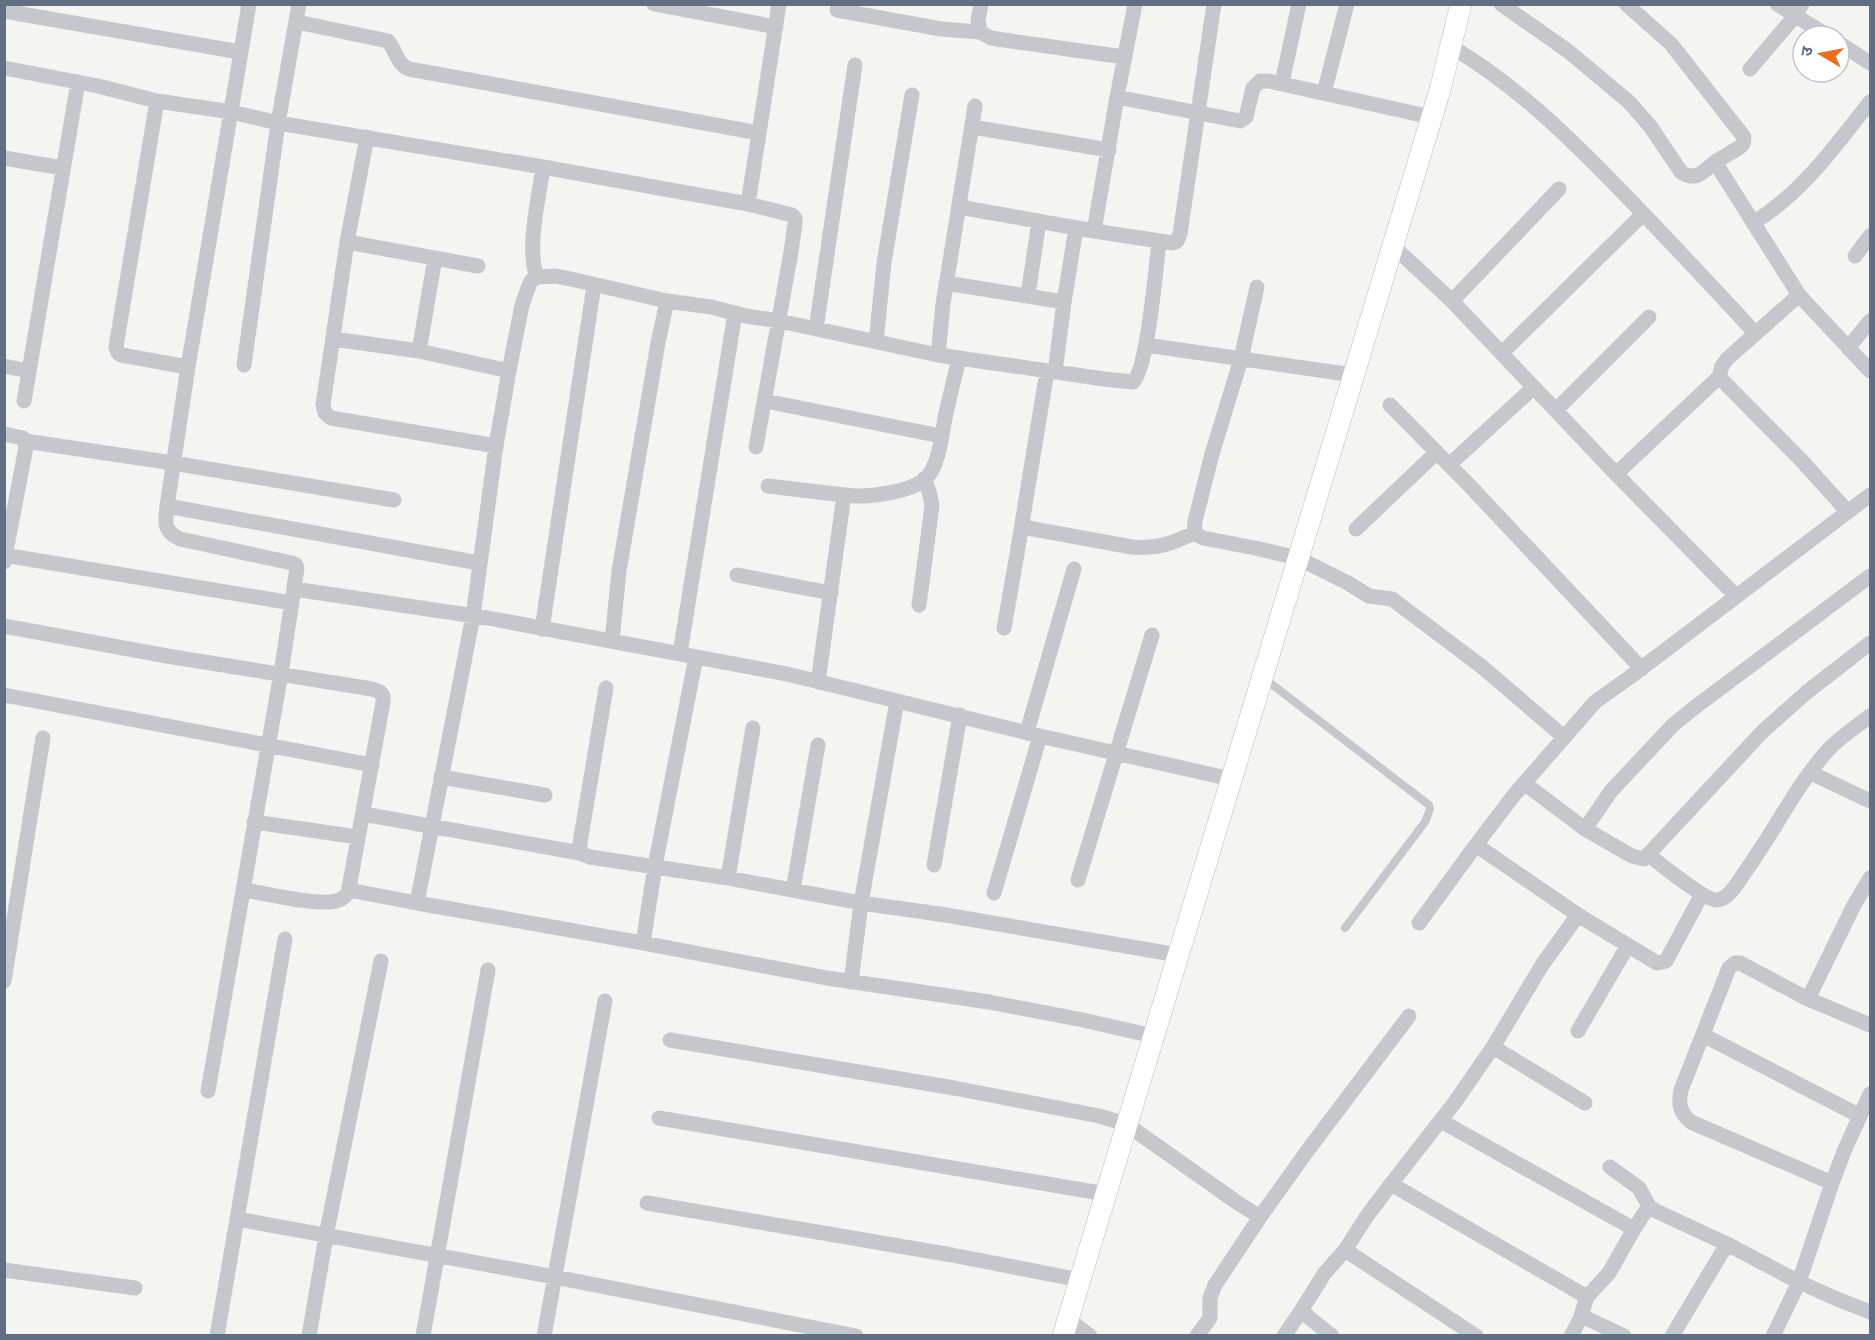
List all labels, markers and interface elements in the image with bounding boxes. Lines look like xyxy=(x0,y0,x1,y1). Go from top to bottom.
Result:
north arrow xyxy=(1791,24,1851,84)
text: उ xyxy=(1796,44,1819,58)

